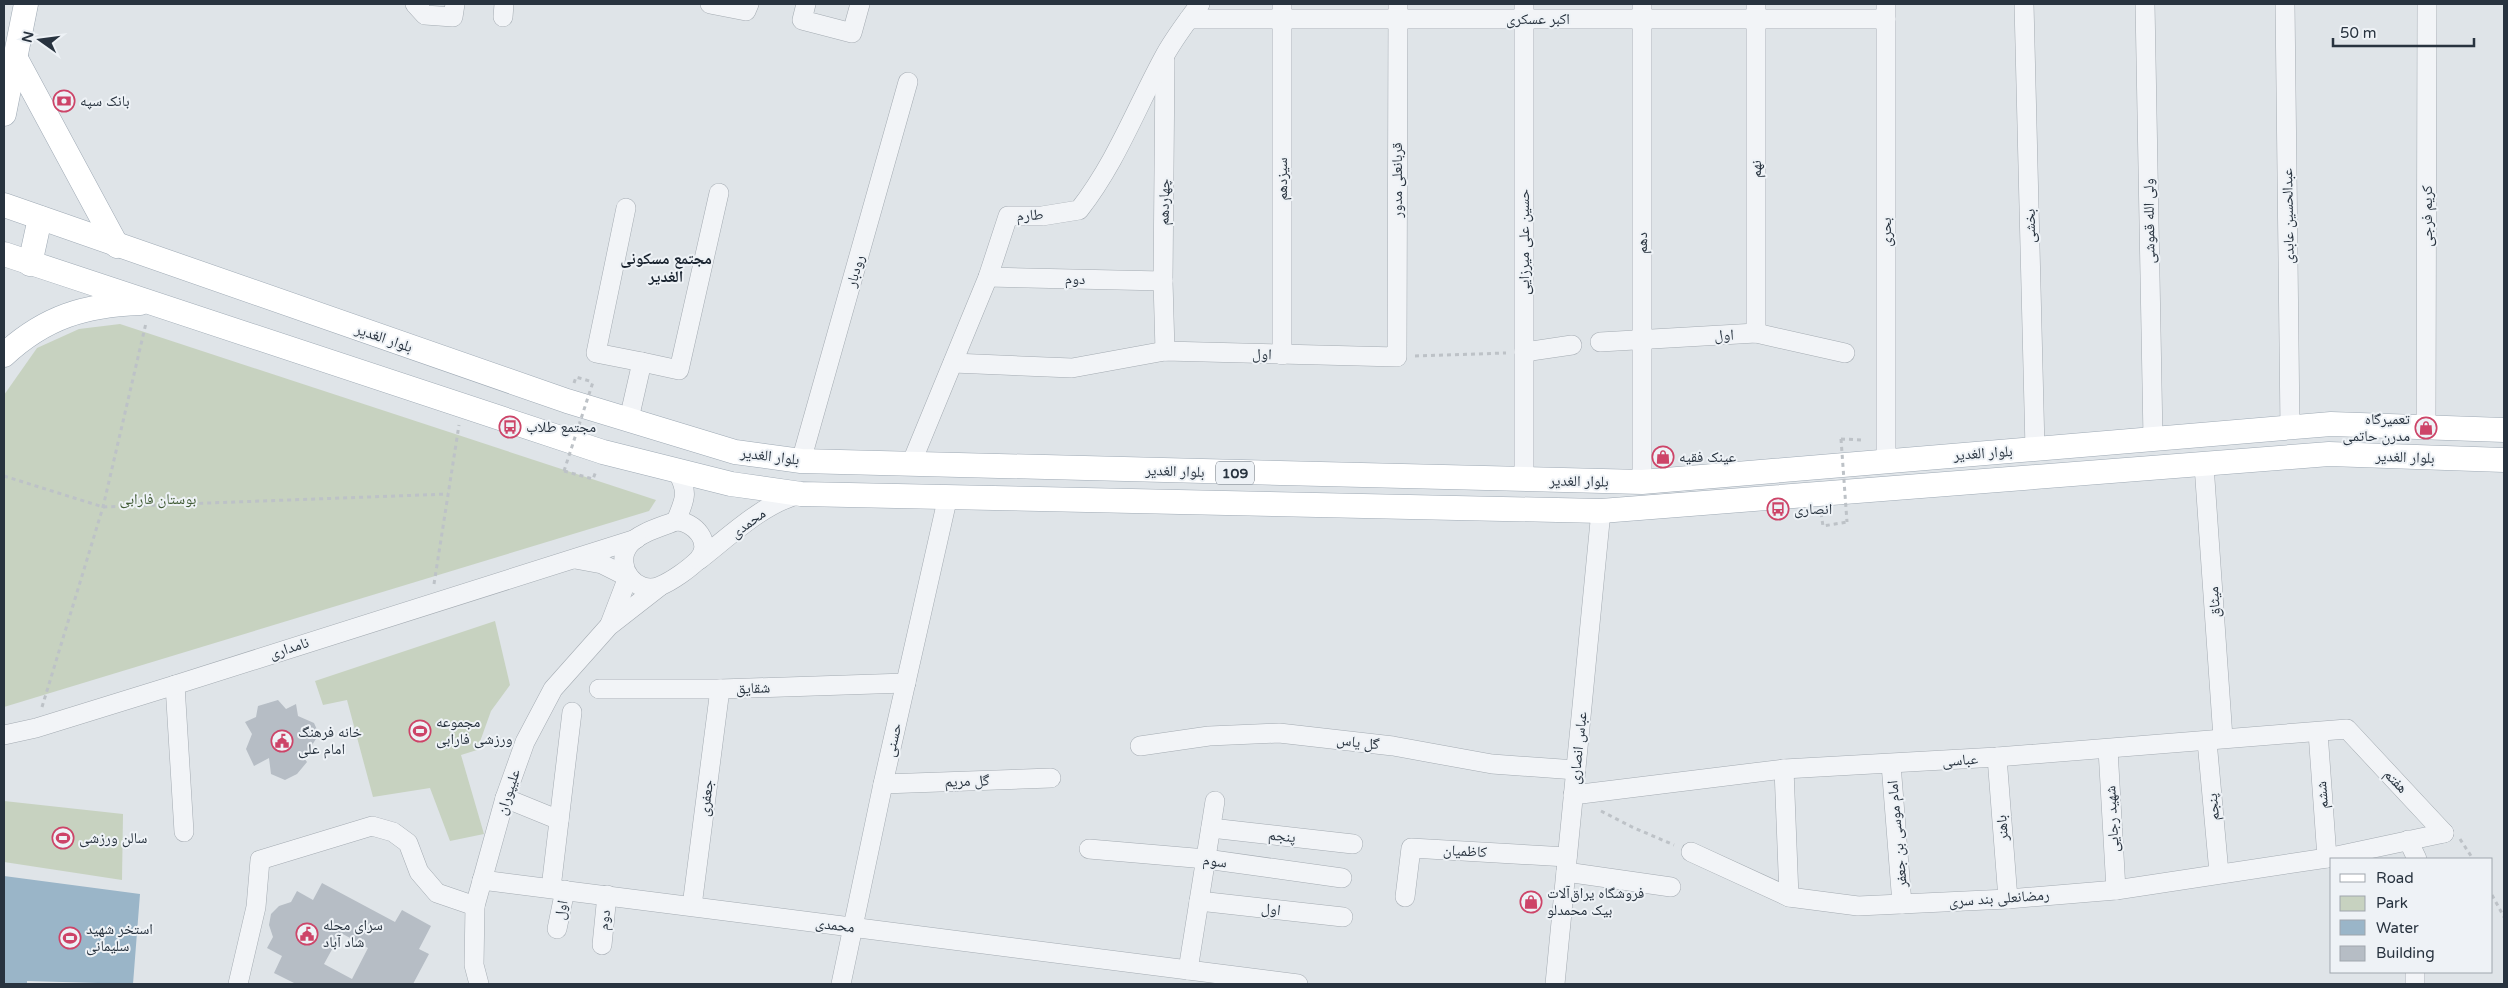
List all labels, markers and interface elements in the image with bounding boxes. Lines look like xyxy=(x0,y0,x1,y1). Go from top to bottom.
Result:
street label: اکبر عسکری xyxy=(1506,10,1570,29)
north arrow xyxy=(15,15,65,65)
scale bar xyxy=(2333,15,2474,47)
text: 50 m xyxy=(2340,24,2377,42)
text: N xyxy=(18,29,37,44)
bank icon: بانک سپه xyxy=(52,89,76,113)
place label: بانک سپه xyxy=(80,92,130,110)
street label: قربانعلی مدور xyxy=(1388,142,1407,219)
street label: سیزدهم xyxy=(1273,157,1292,201)
street label: نهم xyxy=(1747,160,1766,178)
street label: عبدالحسین عابدی xyxy=(2278,168,2299,264)
street label: چهاردهم xyxy=(1155,178,1174,225)
street label: ولی الله قموشی xyxy=(2139,178,2160,264)
street label: کریم فرجی xyxy=(2418,185,2437,247)
street label: حسین علی میرزایی xyxy=(1515,188,1534,295)
street label: طارم xyxy=(1016,205,1044,226)
street label: بخشی xyxy=(2021,209,2040,243)
street label: بحری xyxy=(1877,217,1896,247)
street label: دهم xyxy=(1633,232,1652,254)
district label: مجتمع مسکونی الغدیر xyxy=(620,249,712,287)
street label: رودبار xyxy=(842,253,868,290)
street label: دوم xyxy=(1065,270,1085,289)
street label: بلوار الغدیر xyxy=(352,320,415,356)
street label: اول xyxy=(1714,326,1734,345)
street label: اول xyxy=(1252,345,1272,364)
place label: تعمیرگاه مدرن حاتمی xyxy=(2343,410,2411,446)
bus stop icon: مجتمع طلاب xyxy=(498,415,522,439)
shop icon: تعمیرگاه مدرن حاتمی xyxy=(2414,416,2438,440)
place label: مجتمع طلاب xyxy=(526,418,596,437)
street label: بلوار الغدیر xyxy=(1952,442,2013,464)
street label: بلوار الغدیر xyxy=(738,443,801,469)
shop icon: عینک فقیه xyxy=(1651,445,1675,469)
street label: بلوار الغدیر xyxy=(2374,447,2435,467)
place label: عینک فقیه xyxy=(1679,448,1737,466)
street label: بلوار الغدیر xyxy=(1144,461,1205,481)
road number: 109 xyxy=(1216,462,1254,484)
street label: بلوار الغدیر xyxy=(1548,471,1609,491)
park label: بوستان فارابی xyxy=(120,490,196,509)
bus stop icon: انصاری xyxy=(1766,497,1790,521)
place label: انصاری xyxy=(1794,500,1832,519)
street label: محمدی xyxy=(727,504,770,543)
street label: میثاق xyxy=(2204,586,2225,618)
street label: نامداری xyxy=(267,633,311,664)
street label: شقایق xyxy=(736,678,771,699)
street label: عباس انصاری xyxy=(1565,710,1592,785)
place label: مجموعه ورزشی فارابی xyxy=(436,713,513,749)
sports icon: مجموعه ورزشی فارابی xyxy=(408,719,432,743)
street label: حسنی xyxy=(880,721,907,759)
place label: خانه فرهنگ امام علی xyxy=(298,723,363,759)
public building icon: خانه فرهنگ امام علی xyxy=(270,729,294,753)
street label: گل یاس xyxy=(1335,730,1381,755)
street label: عباسی xyxy=(1941,750,1979,771)
street label: هفتم xyxy=(2380,765,2412,798)
street label: علیپوران xyxy=(492,766,525,818)
street label: گل مریم xyxy=(944,771,990,792)
street label: جعفری xyxy=(695,778,718,818)
street label: امام موسی بن جعفر xyxy=(1883,779,1912,889)
street label: ششم xyxy=(2312,780,2333,809)
street label: شهید رجایی xyxy=(2101,785,2124,853)
street label: پنجم xyxy=(2203,792,2224,821)
street label: باهنر xyxy=(1992,814,2012,843)
sports icon: سالن ورزشی xyxy=(51,826,75,850)
street label: پنجم xyxy=(1267,826,1297,847)
place label: سالن ورزشی xyxy=(79,829,147,848)
street label: کاظمیان xyxy=(1442,841,1487,862)
street label: سوم xyxy=(1202,851,1228,872)
legend xyxy=(2330,858,2493,973)
text: Road xyxy=(2376,869,2414,887)
place label: فروشگاه یراق‌آلات بیک محمدلو xyxy=(1547,884,1644,919)
street label: رمضانعلی بند سری xyxy=(1948,885,2050,911)
shop icon: فروشگاه یراق‌آلات بیک محمدلو xyxy=(1519,890,1543,914)
text: Park xyxy=(2376,894,2408,912)
street label: اول xyxy=(550,899,573,921)
street label: اول xyxy=(1260,899,1282,920)
street label: دوم xyxy=(594,909,615,931)
street label: محمدی xyxy=(814,914,856,937)
place label: سرای محله شاد آباد xyxy=(323,916,383,951)
text: Water xyxy=(2376,919,2419,937)
place label: استخر شهید سلیمانی xyxy=(86,920,153,956)
public building icon: سرای محله شاد آباد xyxy=(295,922,319,946)
sports icon: استخر شهید سلیمانی xyxy=(58,926,82,950)
text: Building xyxy=(2376,944,2435,962)

